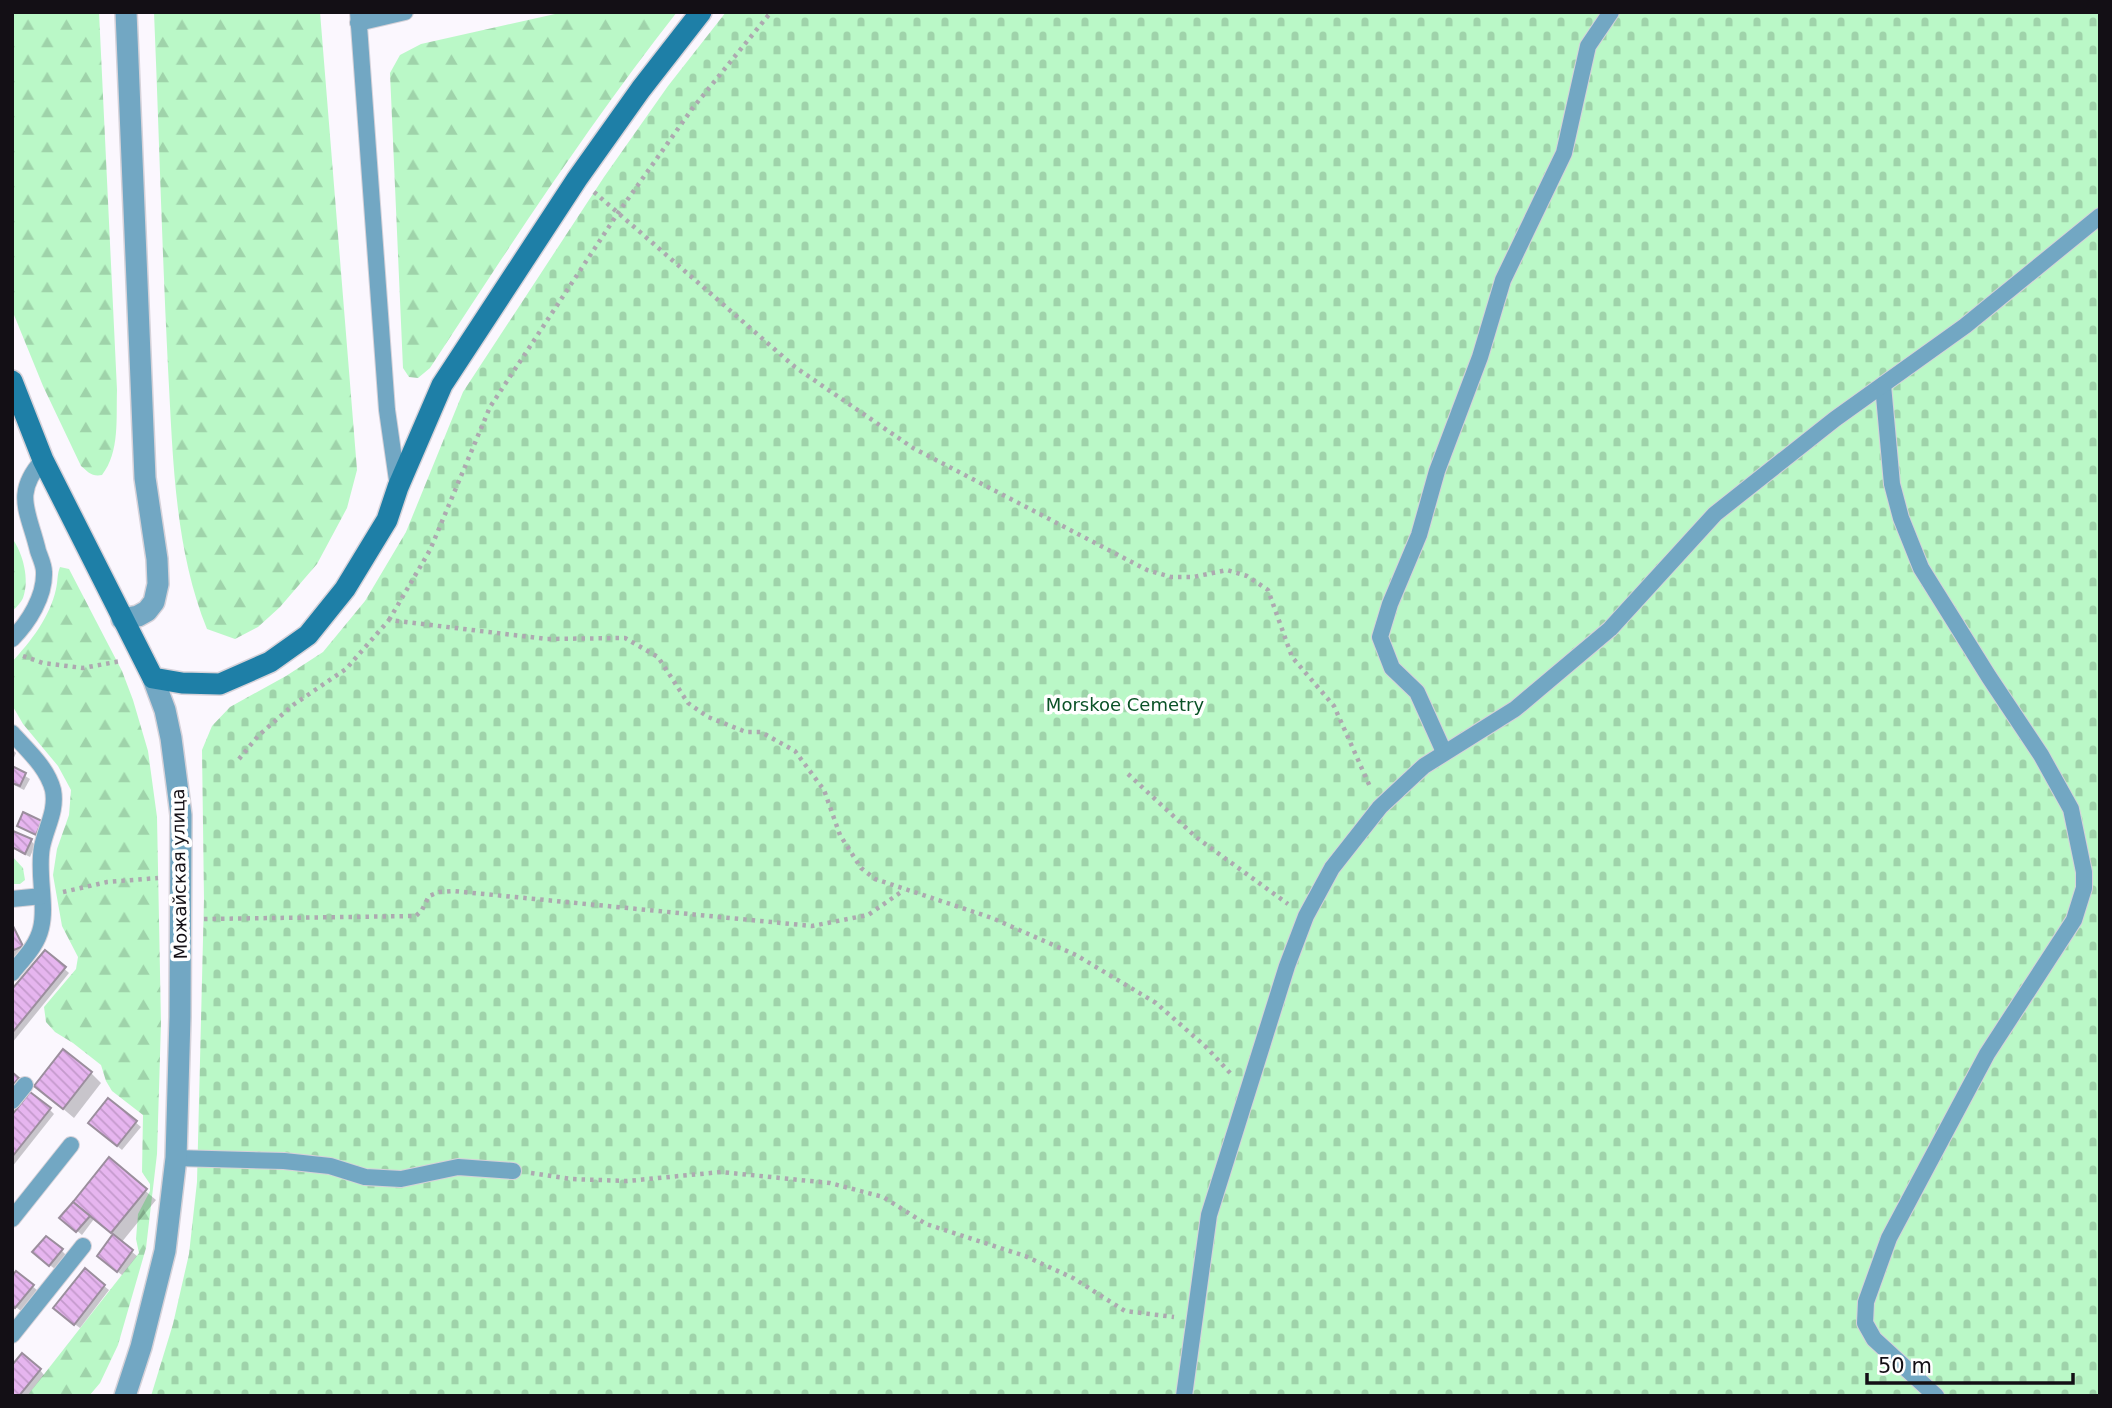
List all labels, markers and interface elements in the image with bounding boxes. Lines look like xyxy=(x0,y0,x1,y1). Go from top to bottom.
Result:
park label: Morskoe Cemetry xyxy=(1046,694,1204,715)
street label: Можайская улица xyxy=(167,788,191,960)
scale bar xyxy=(1867,1342,2074,1386)
text: 50 m xyxy=(1878,1354,1932,1378)

